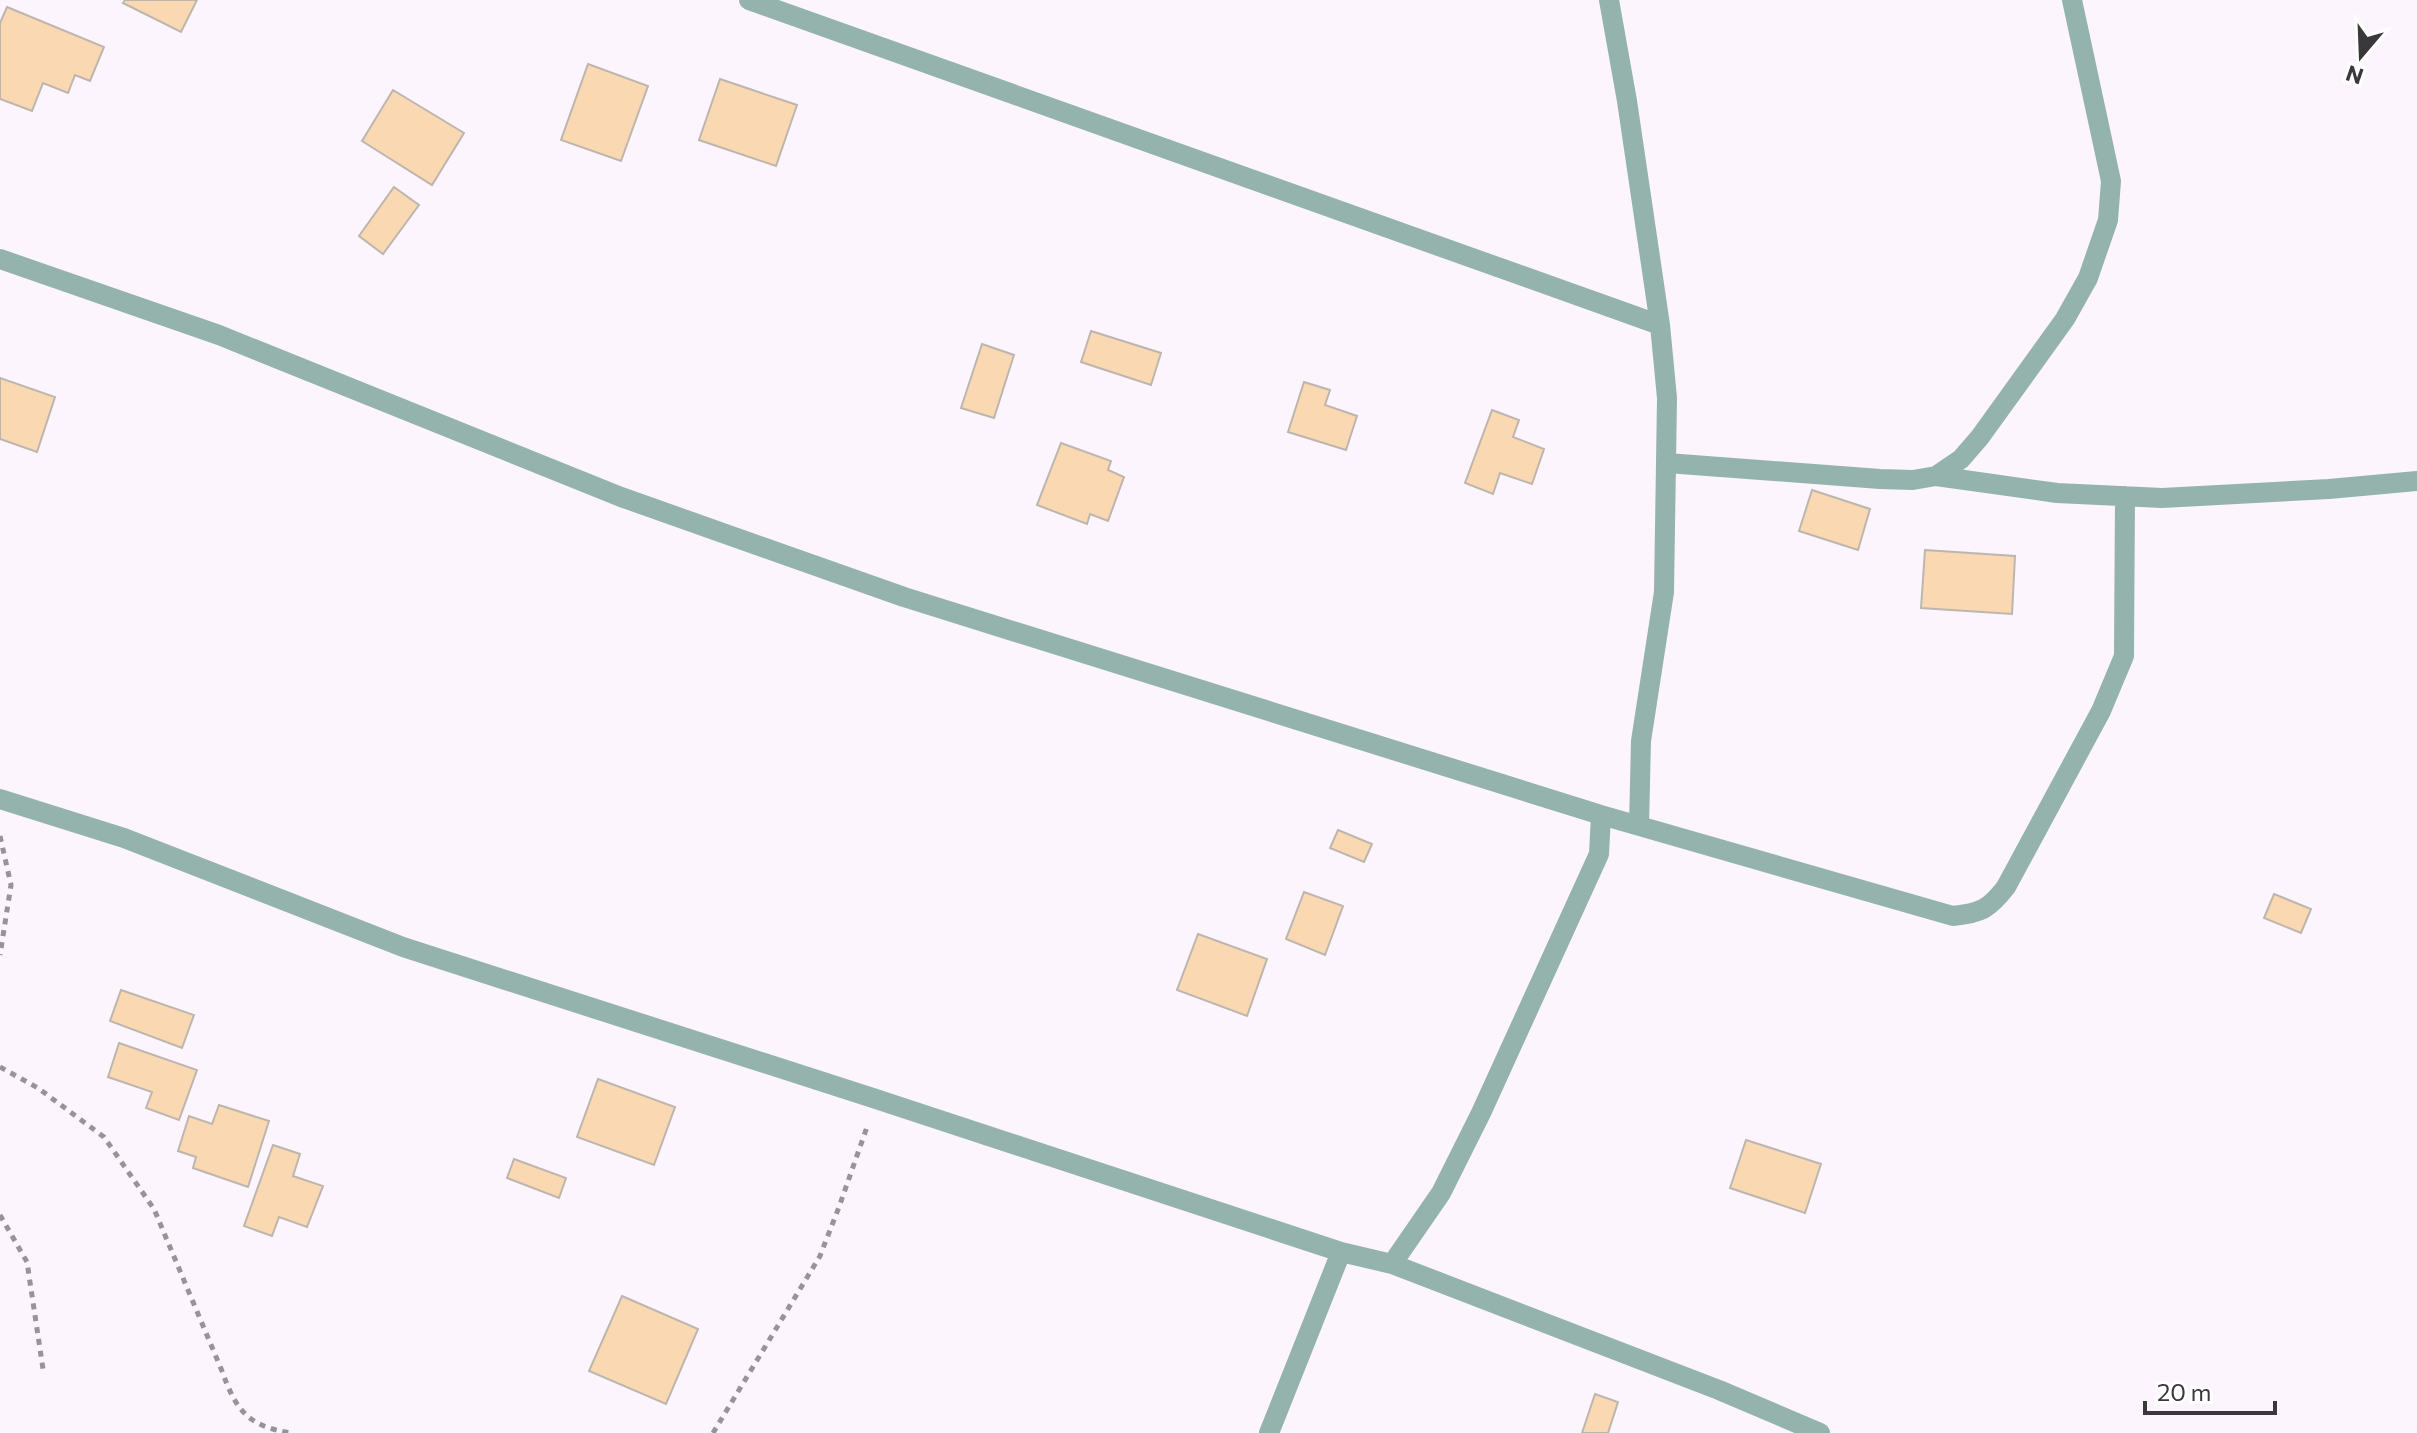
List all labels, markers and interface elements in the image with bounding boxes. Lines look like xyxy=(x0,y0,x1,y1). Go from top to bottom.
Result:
north arrow xyxy=(2321,16,2401,96)
text: N xyxy=(2342,60,2367,91)
scale bar xyxy=(2145,1365,2275,1415)
text: 20 m xyxy=(2157,1377,2211,1406)

